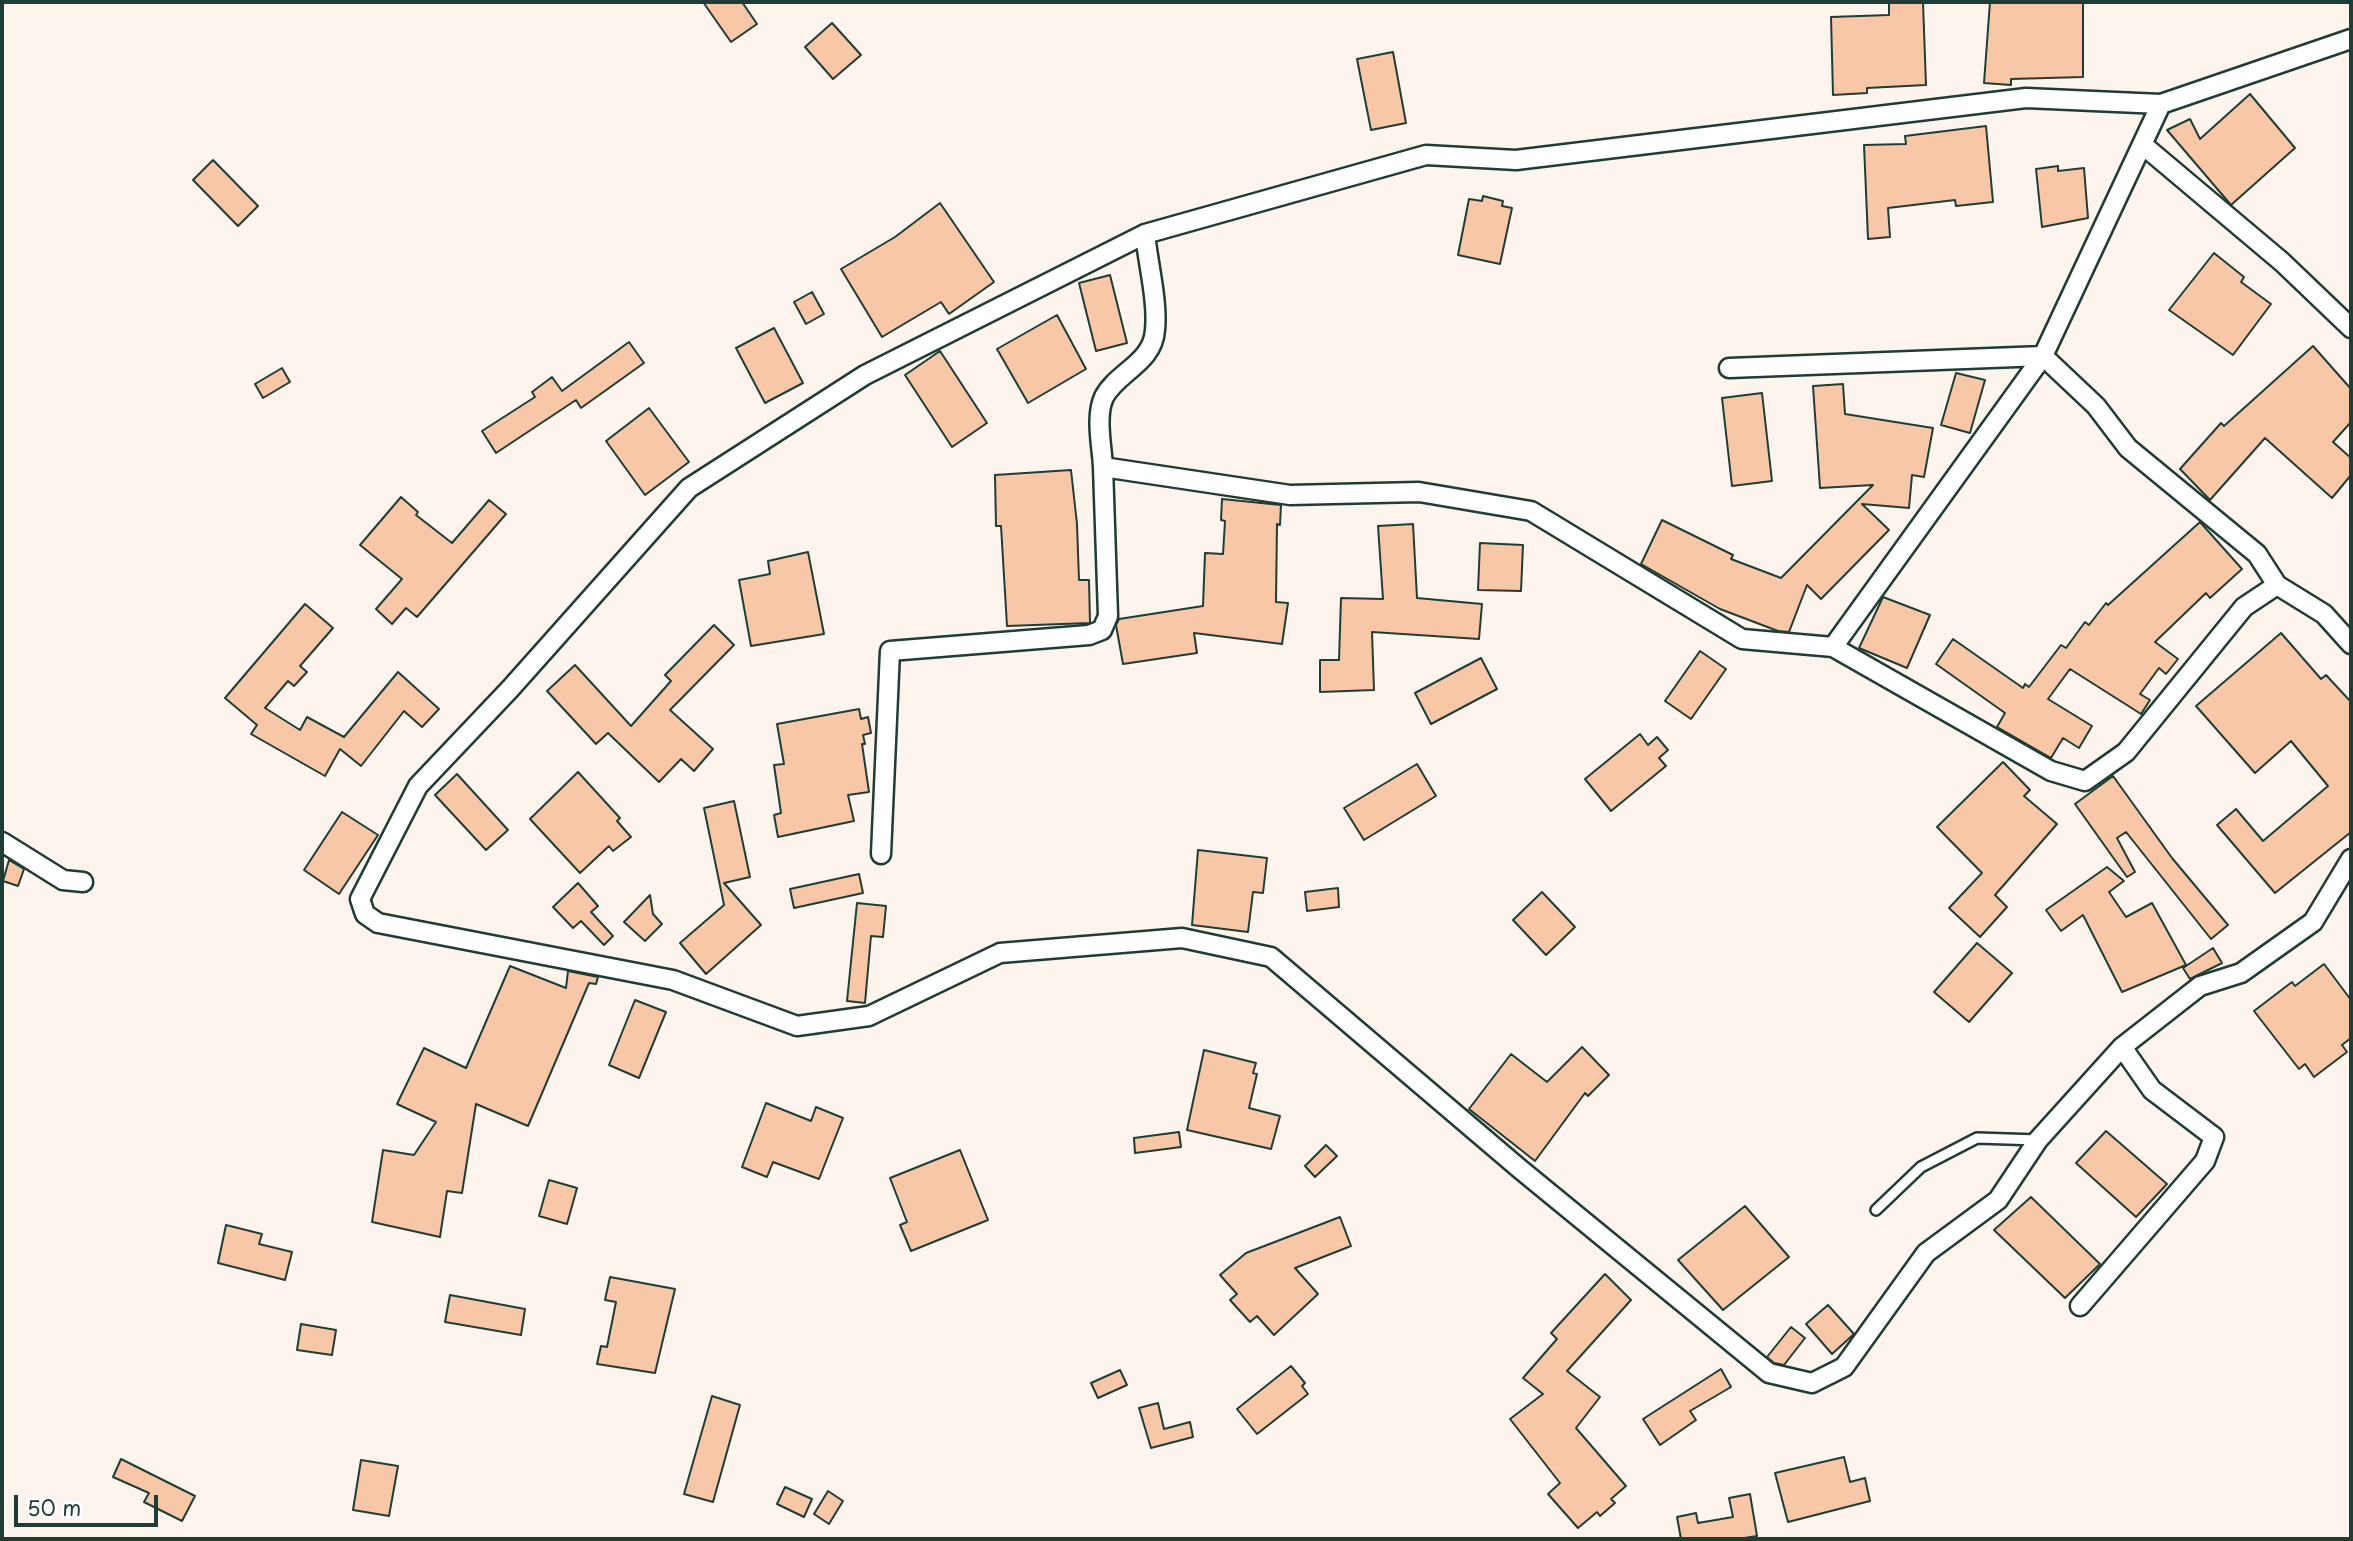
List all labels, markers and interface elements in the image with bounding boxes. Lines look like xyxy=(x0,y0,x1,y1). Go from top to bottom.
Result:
scale bar xyxy=(18,1482,161,1526)
text: 50 m xyxy=(27,1491,81,1523)

